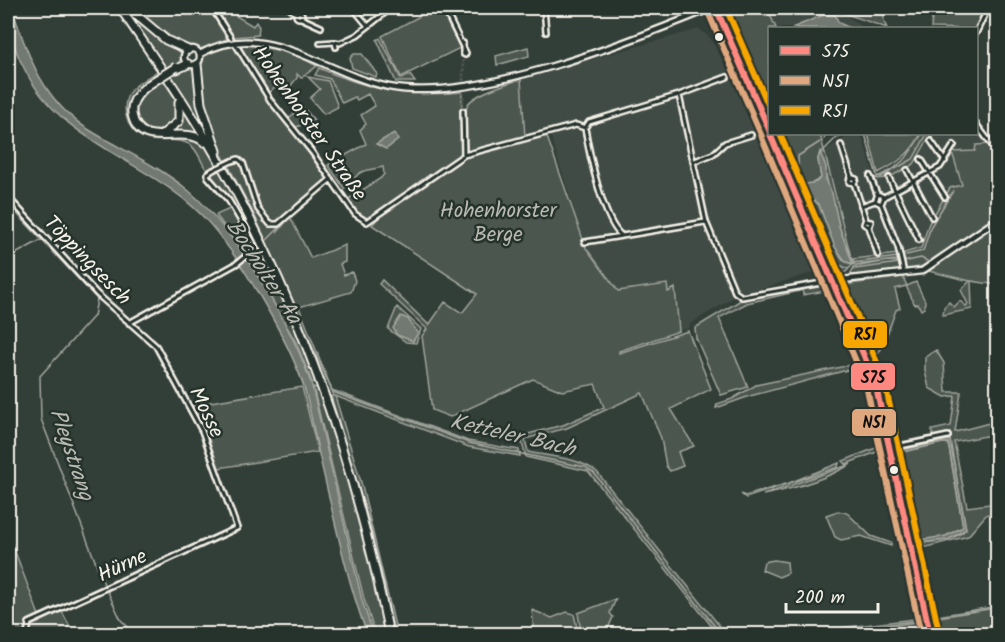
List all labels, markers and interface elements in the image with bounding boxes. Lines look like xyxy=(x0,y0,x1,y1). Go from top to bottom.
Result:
legend xyxy=(768,27,978,135)
unlabelled marker xyxy=(713,31,725,43)
text: S75 xyxy=(822,38,851,67)
street label: Hohenhorster Straße xyxy=(243,39,375,209)
text: N51 xyxy=(822,68,850,97)
text: R51 xyxy=(822,98,848,127)
park label: Hohenhorster Berge xyxy=(440,195,557,252)
street label: Töppingsesch xyxy=(35,208,139,314)
water label: Bocholter Aa xyxy=(216,213,311,333)
line badge: R51 xyxy=(842,320,888,349)
text: R51 xyxy=(854,323,876,348)
line badge: S75 xyxy=(850,362,896,391)
text: S75 xyxy=(861,366,887,391)
street label: Mosse xyxy=(179,381,232,444)
water label: Pleystrang xyxy=(39,404,103,507)
water label: Ketteler Bach xyxy=(447,405,580,468)
line badge: N51 xyxy=(851,408,897,437)
text: N51 xyxy=(862,411,886,436)
unlabelled marker xyxy=(888,464,900,476)
street label: Hürne xyxy=(92,540,154,592)
scale bar xyxy=(786,576,878,614)
text: 200 m xyxy=(795,584,845,613)

